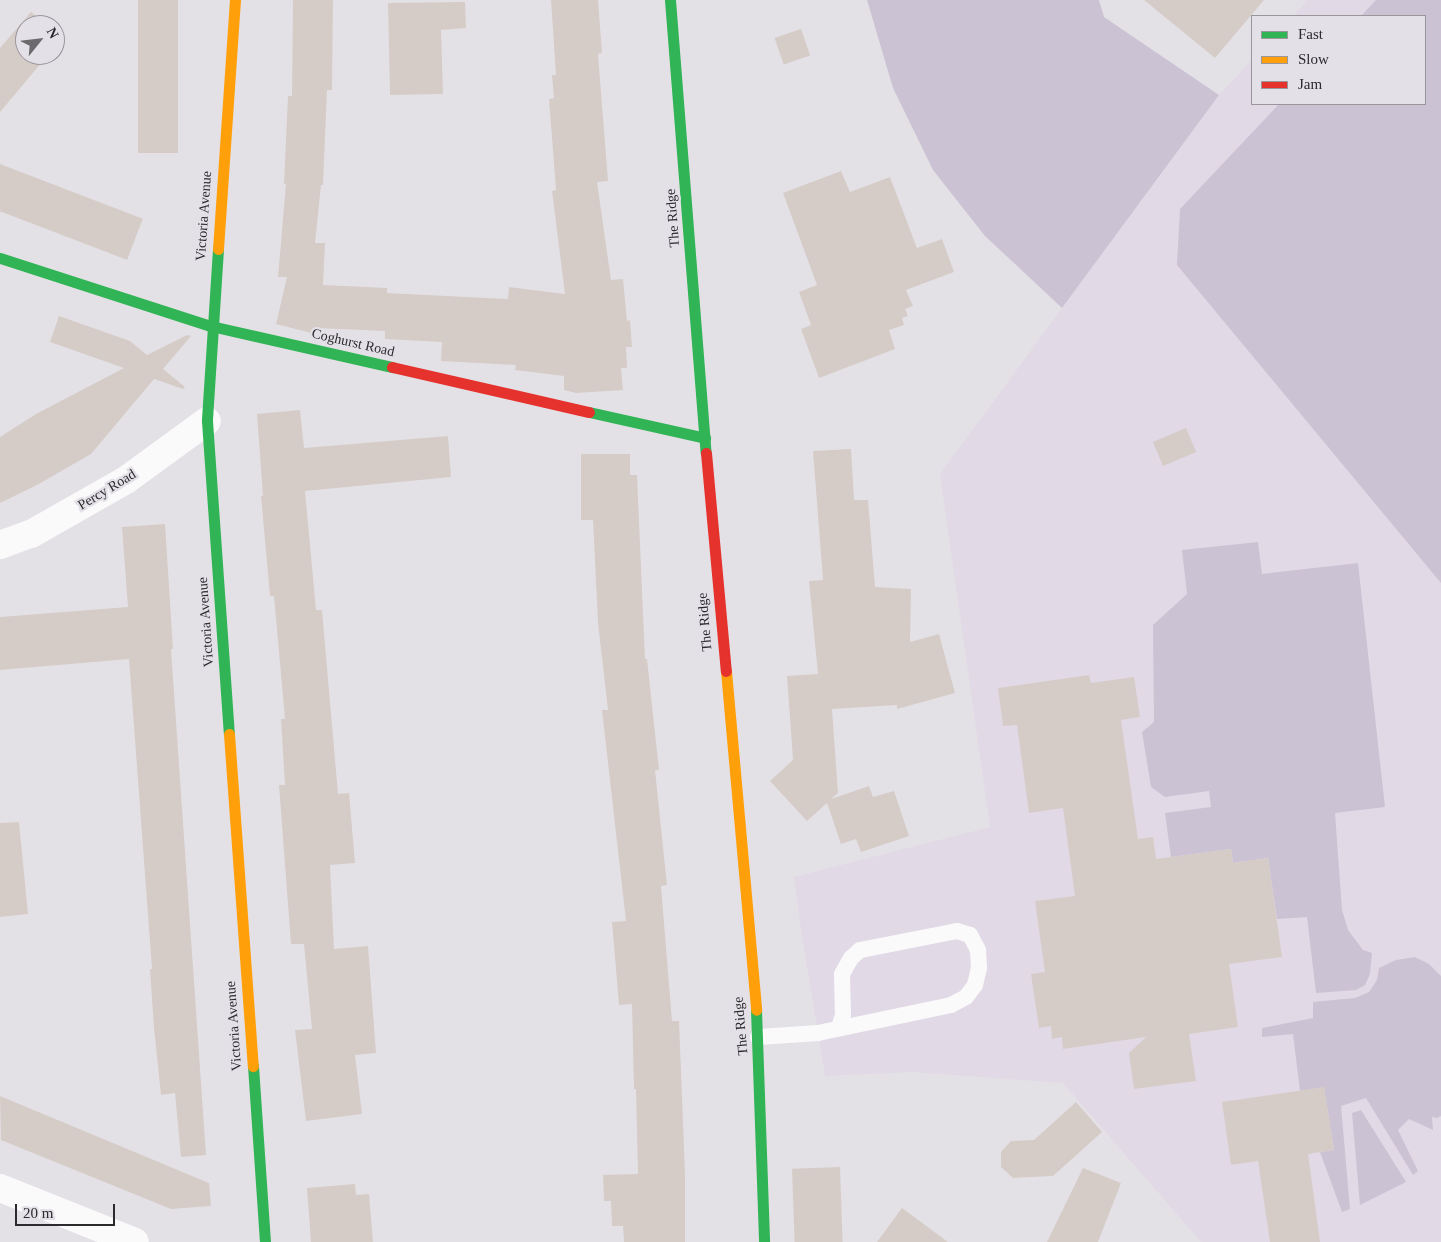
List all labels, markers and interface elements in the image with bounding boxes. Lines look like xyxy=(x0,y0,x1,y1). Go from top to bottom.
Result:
north arrow xyxy=(15,15,65,65)
legend xyxy=(1251,15,1426,105)
text: N xyxy=(44,25,62,41)
text: Fast xyxy=(1298,26,1323,42)
text: Slow xyxy=(1298,51,1329,67)
text: Jam xyxy=(1298,76,1322,92)
street label: Victoria Avenue xyxy=(192,170,216,262)
street label: The Ridge xyxy=(663,188,683,248)
street label: Coghurst Road xyxy=(310,325,396,361)
street label: Percy Road xyxy=(75,466,139,514)
street label: Victoria Avenue xyxy=(194,576,218,668)
street label: The Ridge xyxy=(694,592,716,652)
street label: Victoria Avenue xyxy=(222,980,246,1072)
street label: The Ridge xyxy=(730,996,752,1056)
scale bar xyxy=(18,1194,118,1226)
text: 20 m xyxy=(23,1205,53,1221)

